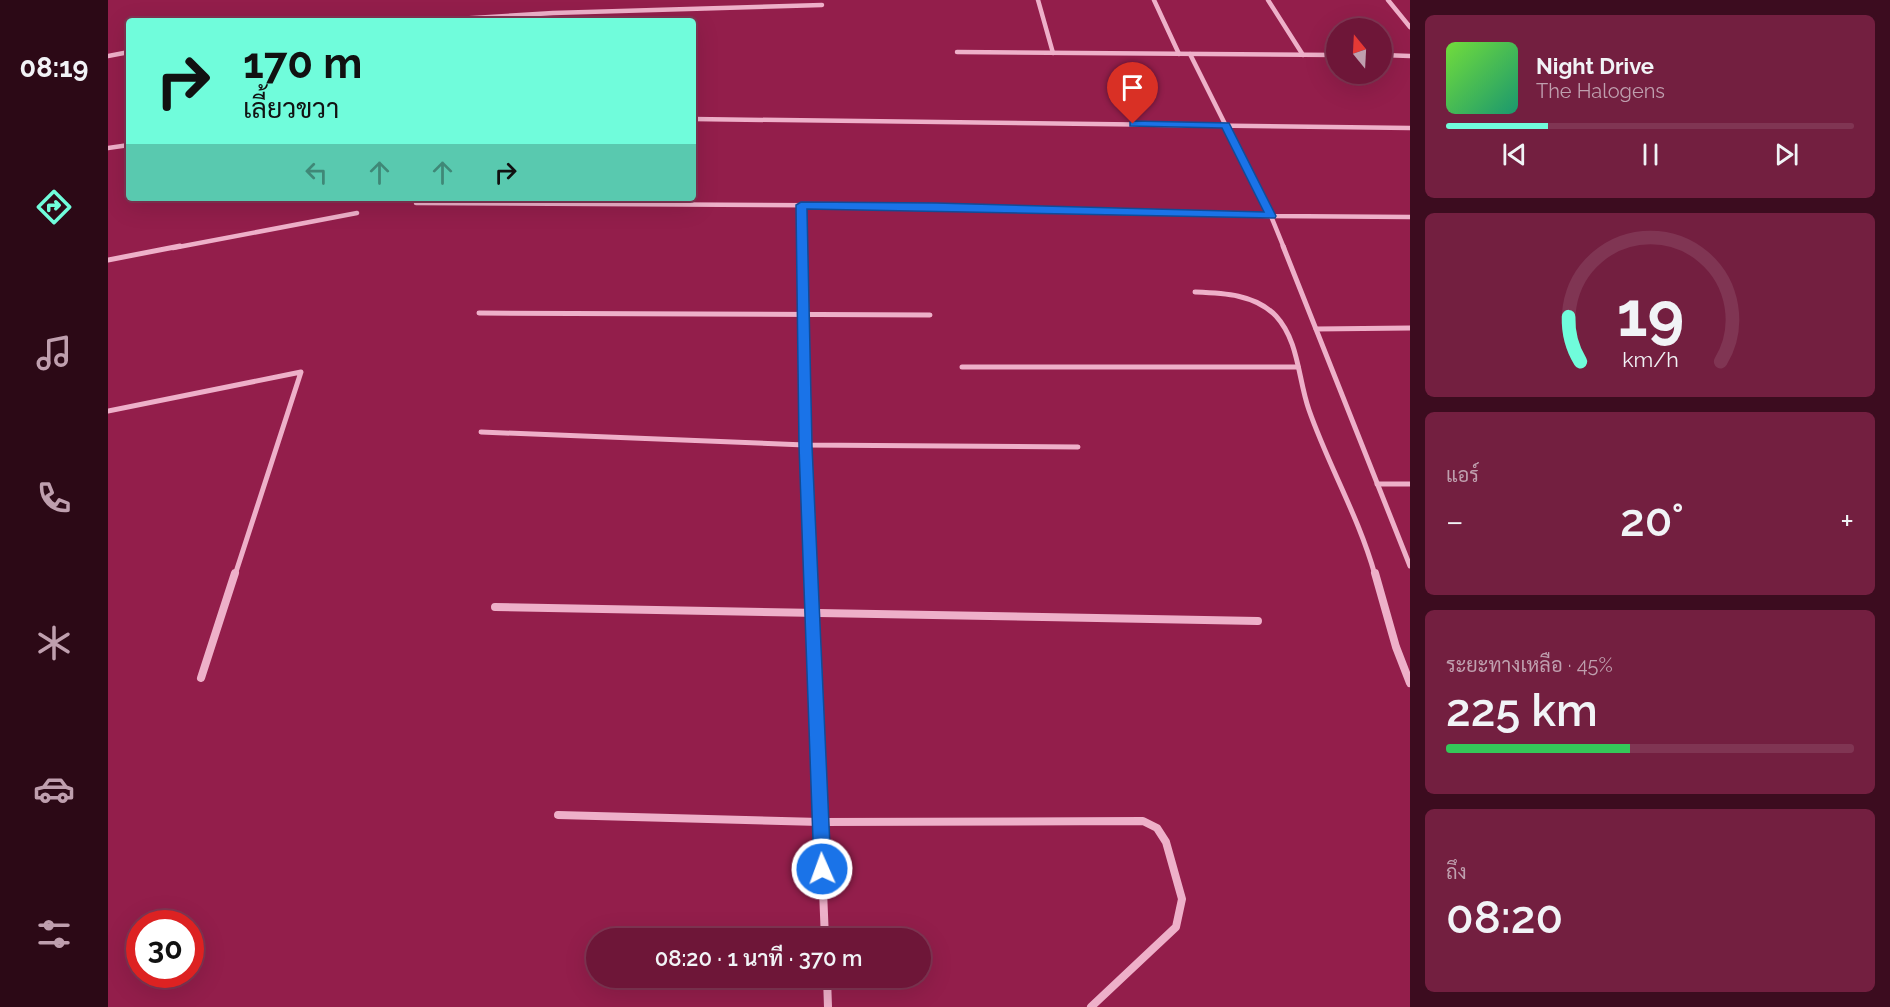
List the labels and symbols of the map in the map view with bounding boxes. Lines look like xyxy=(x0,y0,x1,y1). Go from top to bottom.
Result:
north arrow xyxy=(1326,18,1392,84)
pin xyxy=(1107,62,1158,124)
position arrow xyxy=(790,837,854,901)
speed limit sign: 30 xyxy=(126,910,204,988)

